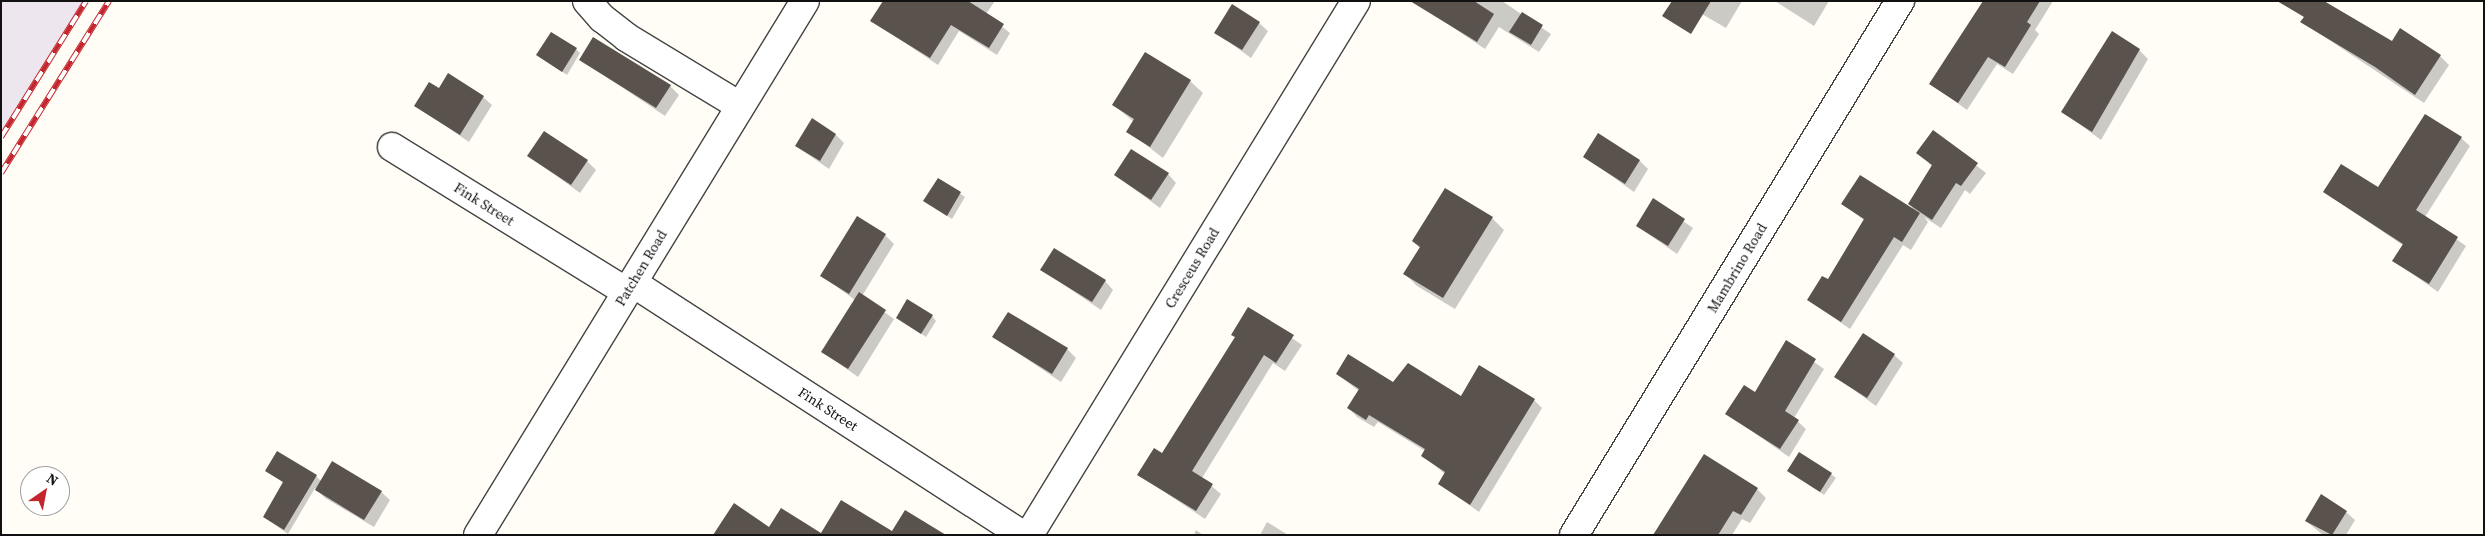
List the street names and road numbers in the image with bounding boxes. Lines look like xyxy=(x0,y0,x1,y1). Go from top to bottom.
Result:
street label: Fink Street xyxy=(451,179,517,229)
street label: Mambrino Road xyxy=(1704,220,1770,316)
street label: Cresceus Road xyxy=(1161,225,1223,311)
street label: Patchen Road xyxy=(612,227,670,309)
street label: Fink Street xyxy=(795,384,861,434)

